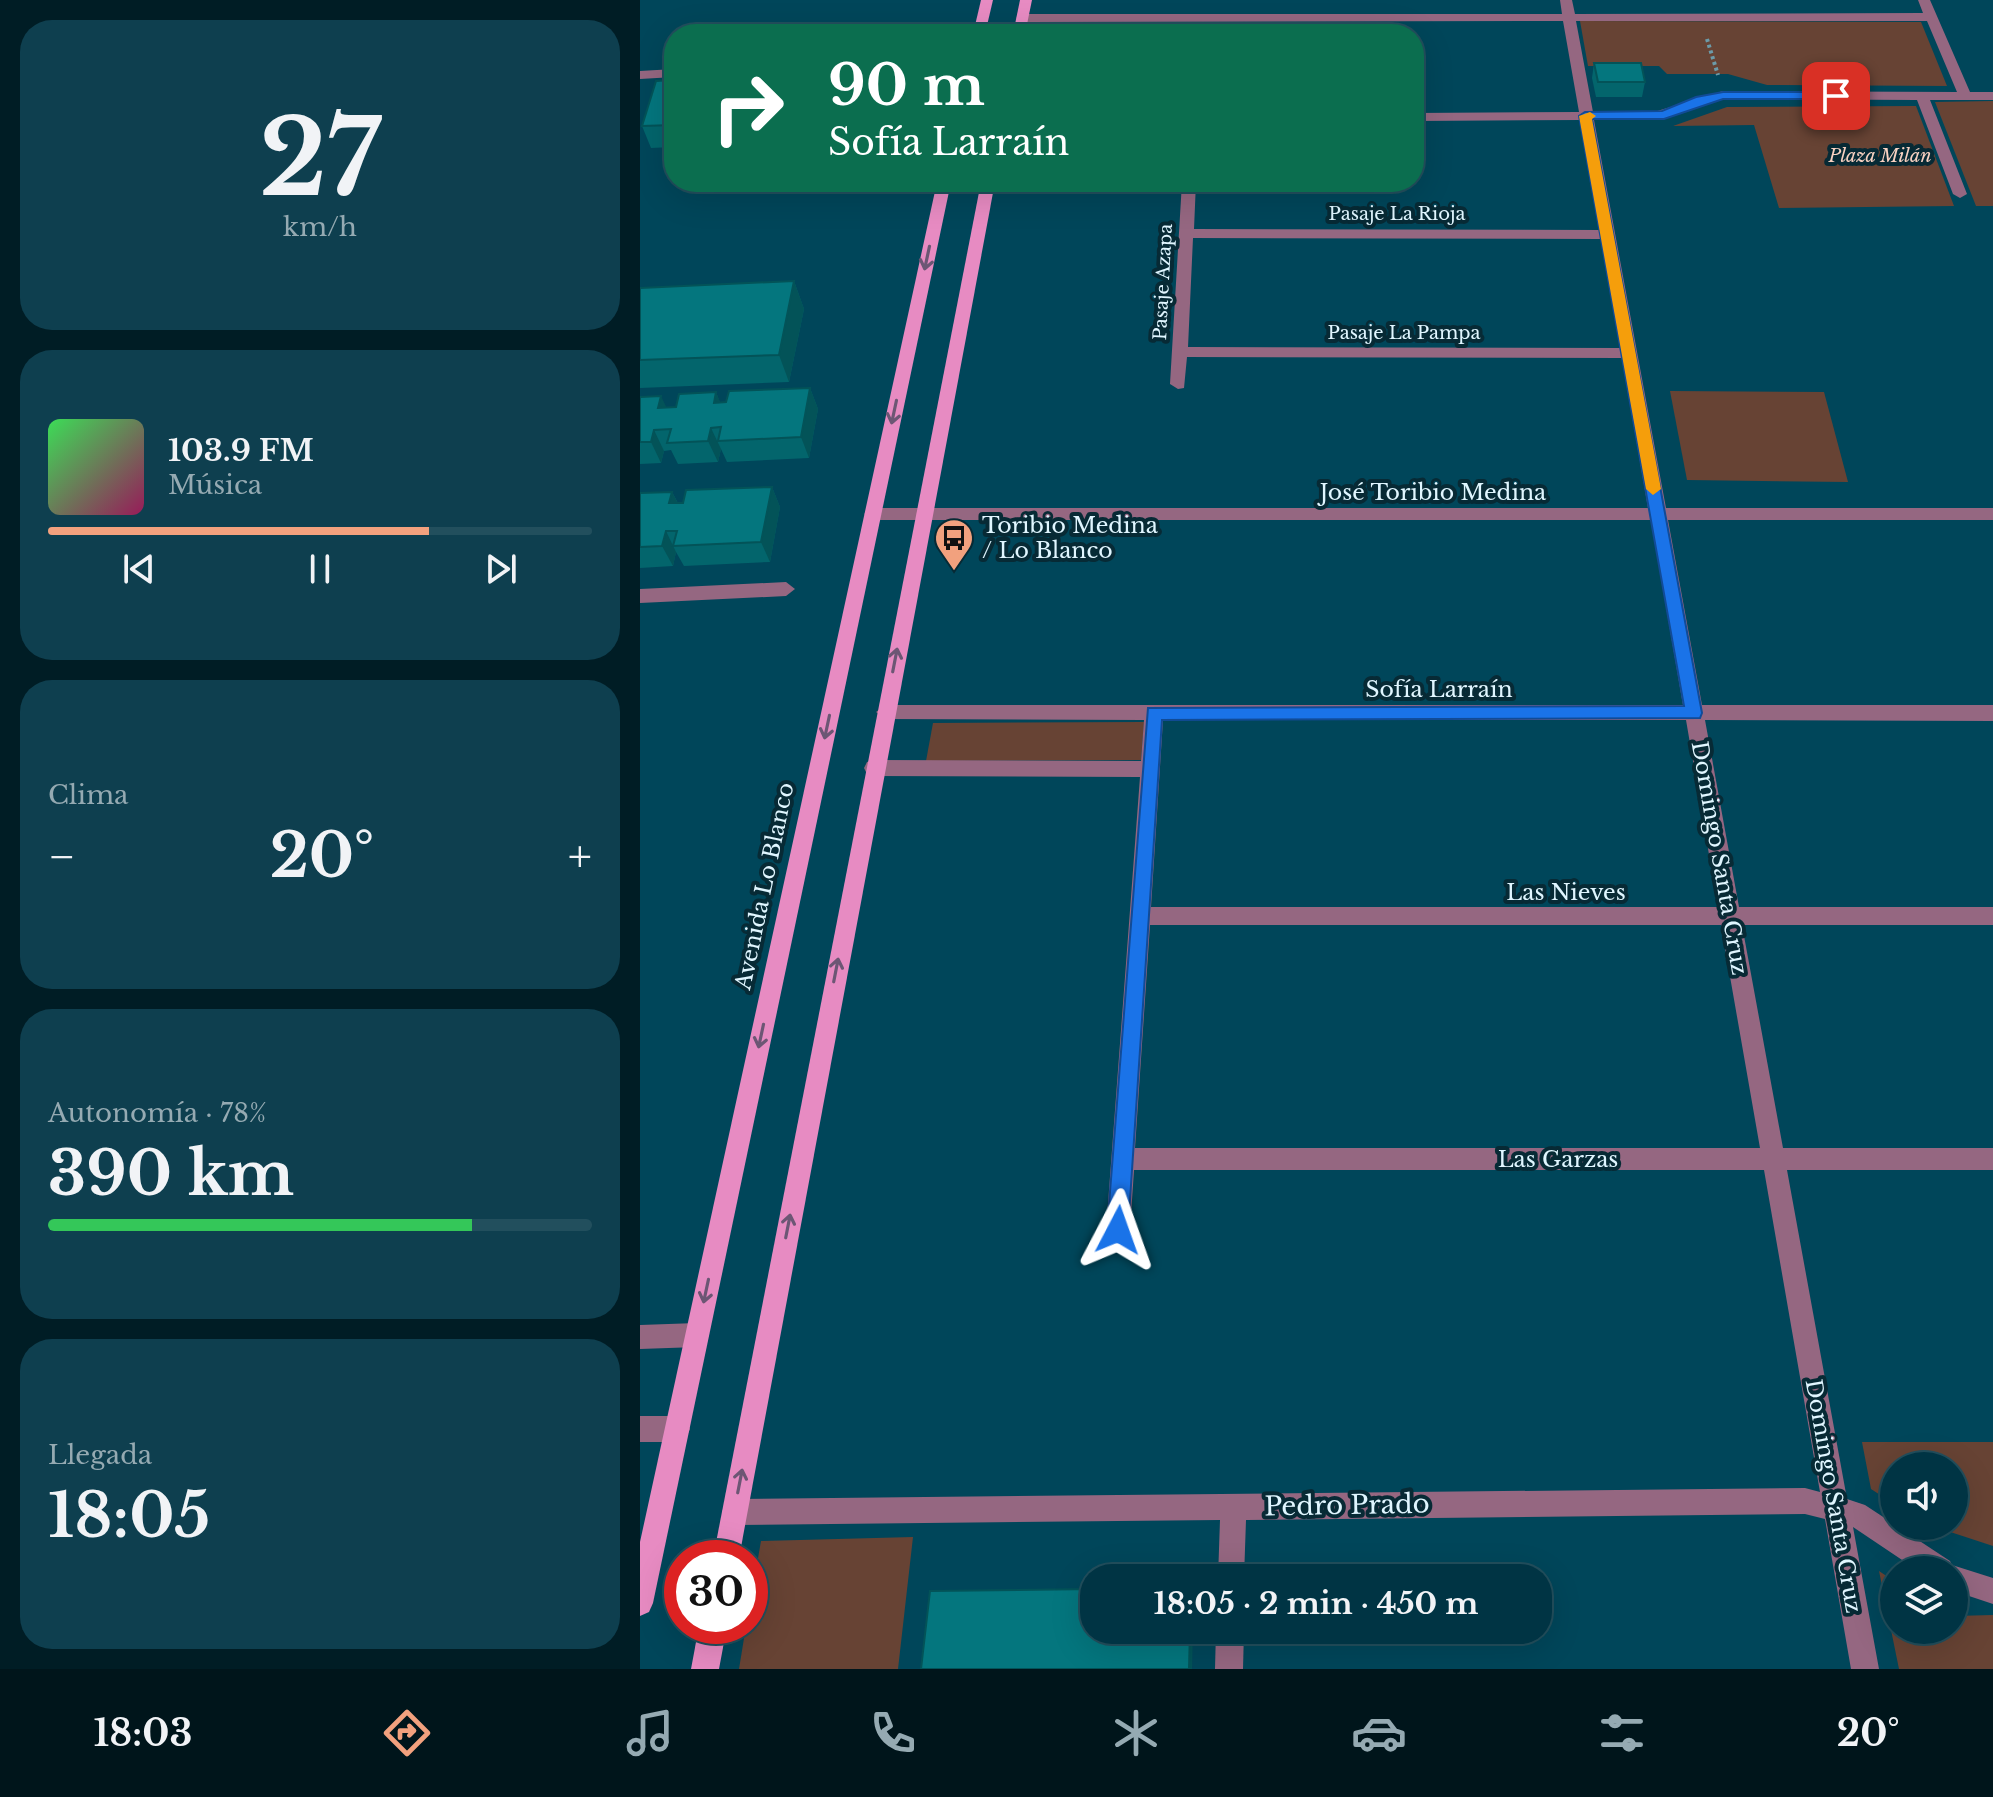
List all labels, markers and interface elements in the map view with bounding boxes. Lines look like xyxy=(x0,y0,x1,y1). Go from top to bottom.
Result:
text: 90 m xyxy=(828,51,985,120)
icon: right xyxy=(696,56,800,160)
pin xyxy=(1802,62,1870,130)
icon: arrive xyxy=(1814,74,1858,118)
text: 27 xyxy=(259,94,381,223)
text: Sofía Larraín xyxy=(828,120,1069,165)
park label: Plaza Milán xyxy=(1827,145,1932,167)
street label: Pasaje La Rioja xyxy=(1329,203,1465,225)
text: km/h xyxy=(283,211,357,243)
street label: Pasaje Azapa xyxy=(1149,223,1177,341)
one-way arrow xyxy=(919,245,934,271)
street label: Pasaje La Pampa xyxy=(1328,322,1480,344)
one-way arrow xyxy=(886,398,901,424)
text: 103.9 FM xyxy=(168,432,314,469)
text: Música xyxy=(168,469,262,501)
street label: José Toribio Medina xyxy=(1317,479,1547,506)
place label: Toribio Medina / Lo Blanco xyxy=(982,512,1159,564)
bus stop icon: Toribio Medina / Lo Blanco xyxy=(933,517,975,572)
icon: previous xyxy=(117,547,161,591)
icon: pause xyxy=(298,547,342,591)
icon: next xyxy=(479,547,523,591)
one-way arrow xyxy=(888,648,903,673)
street label: Sofía Larraín xyxy=(1365,676,1513,703)
one-way arrow xyxy=(819,714,834,740)
street label: Domingo Santa Cruz xyxy=(1686,739,1753,977)
text: Clima xyxy=(48,779,128,811)
street label: Avenida Lo Blanco xyxy=(729,780,800,993)
text: 20° xyxy=(270,819,374,893)
text: − xyxy=(48,829,76,884)
text: + xyxy=(568,829,592,884)
street label: Las Nieves xyxy=(1506,879,1626,906)
one-way arrow xyxy=(830,958,845,984)
one-way arrow xyxy=(753,1023,768,1049)
text: Autonomía · 78% xyxy=(48,1097,266,1129)
text: 390 km xyxy=(48,1137,294,1211)
street label: Las Garzas xyxy=(1498,1146,1618,1173)
position arrow xyxy=(1076,1188,1160,1272)
one-way arrow xyxy=(782,1214,797,1239)
one-way arrow xyxy=(698,1277,713,1303)
street label: Domingo Santa Cruz xyxy=(1800,1377,1867,1615)
text: Llegada xyxy=(48,1439,152,1471)
map controls xyxy=(1880,1452,1968,1644)
button: sound xyxy=(1880,1452,1968,1540)
one-way arrow xyxy=(734,1469,749,1495)
text: 18:05 xyxy=(48,1479,210,1553)
street label: Pedro Prado xyxy=(1264,1488,1430,1522)
speed limit sign: 30 xyxy=(664,1540,768,1644)
button: layers xyxy=(1880,1556,1968,1644)
text: 18:05 · 2 min · 450 m xyxy=(1154,1585,1478,1622)
icon: directions xyxy=(379,1705,435,1761)
icon: music xyxy=(622,1705,678,1761)
icon: phone xyxy=(865,1705,921,1761)
icon: climate xyxy=(1108,1705,1164,1761)
icon: car xyxy=(1351,1705,1407,1761)
icon: filters xyxy=(1594,1705,1650,1761)
text: 18:03 xyxy=(93,1711,192,1756)
text: 20° xyxy=(1837,1711,1899,1756)

